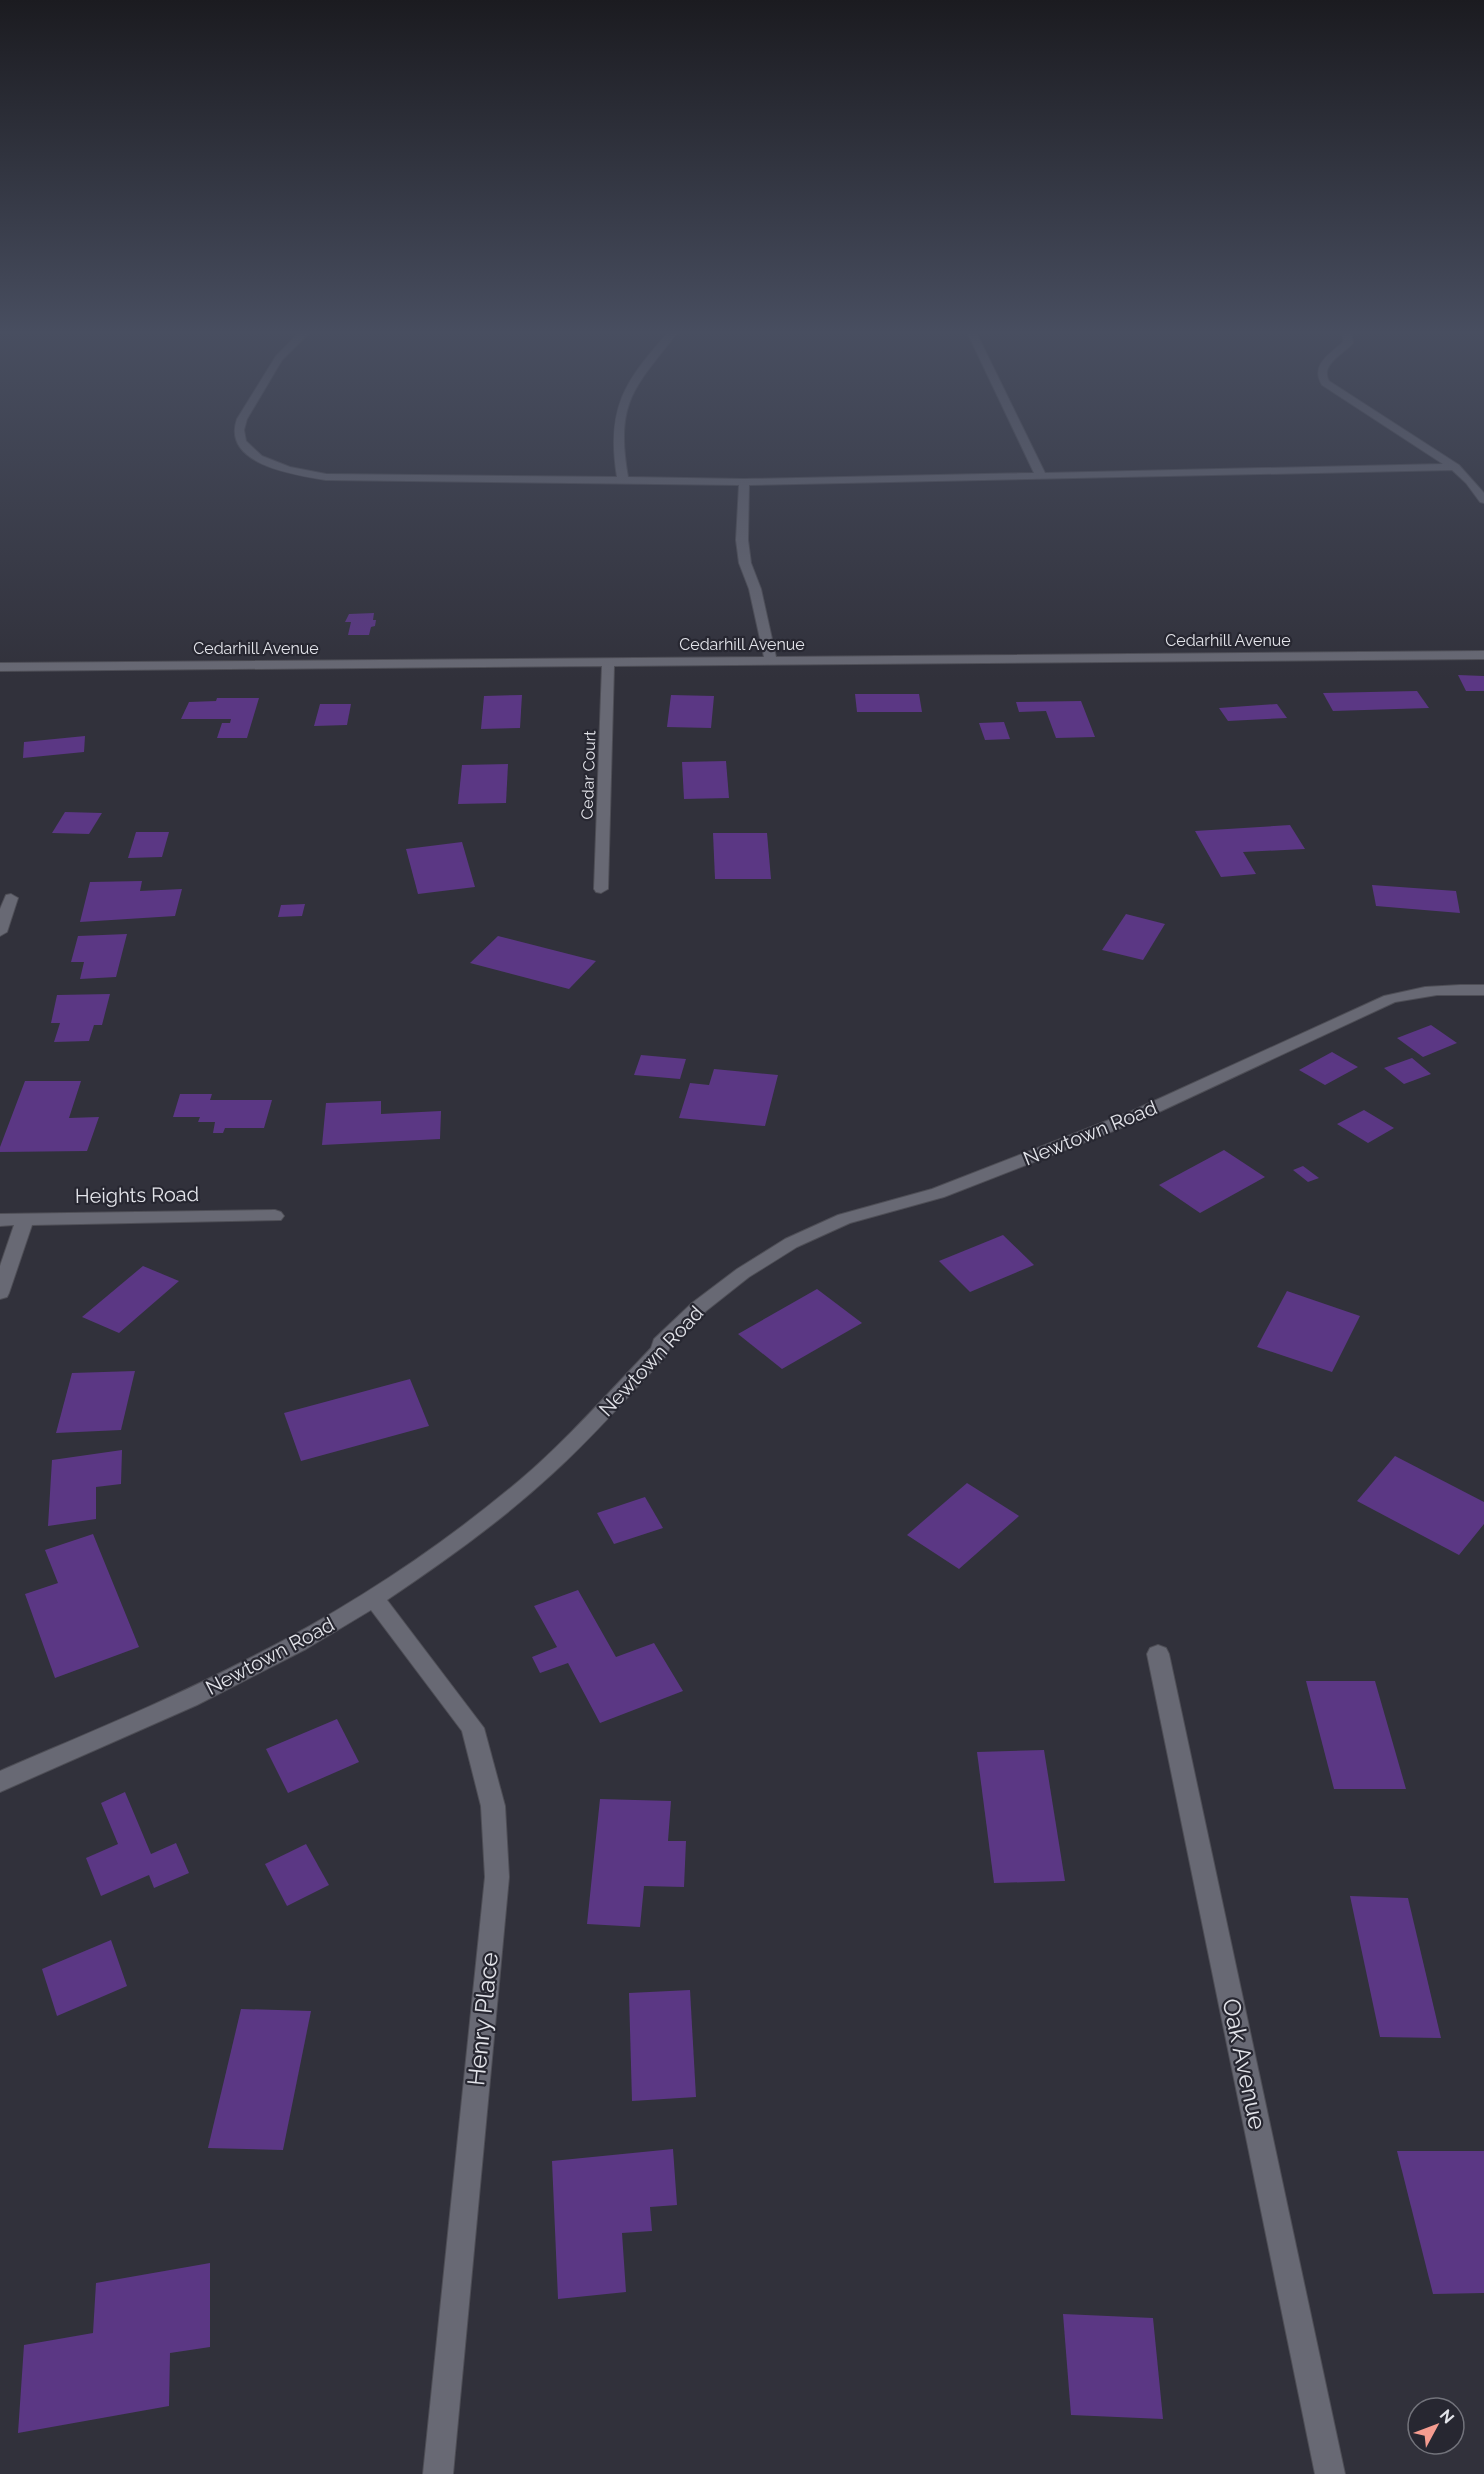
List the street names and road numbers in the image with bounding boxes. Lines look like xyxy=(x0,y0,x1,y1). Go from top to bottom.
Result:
street label: Cedarhill Avenue xyxy=(1165,631,1291,650)
street label: Cedarhill Avenue xyxy=(679,635,805,654)
street label: Cedarhill Avenue xyxy=(193,639,319,658)
street label: Cedar Court xyxy=(577,729,600,820)
street label: Newtown Road xyxy=(1020,1095,1160,1171)
street label: Heights Road xyxy=(75,1182,199,1208)
street label: Newtown Road xyxy=(594,1301,708,1421)
street label: Newtown Road xyxy=(202,1612,338,1700)
street label: Henry Place xyxy=(461,1951,504,2087)
street label: Oak Avenue xyxy=(1216,1996,1273,2132)

